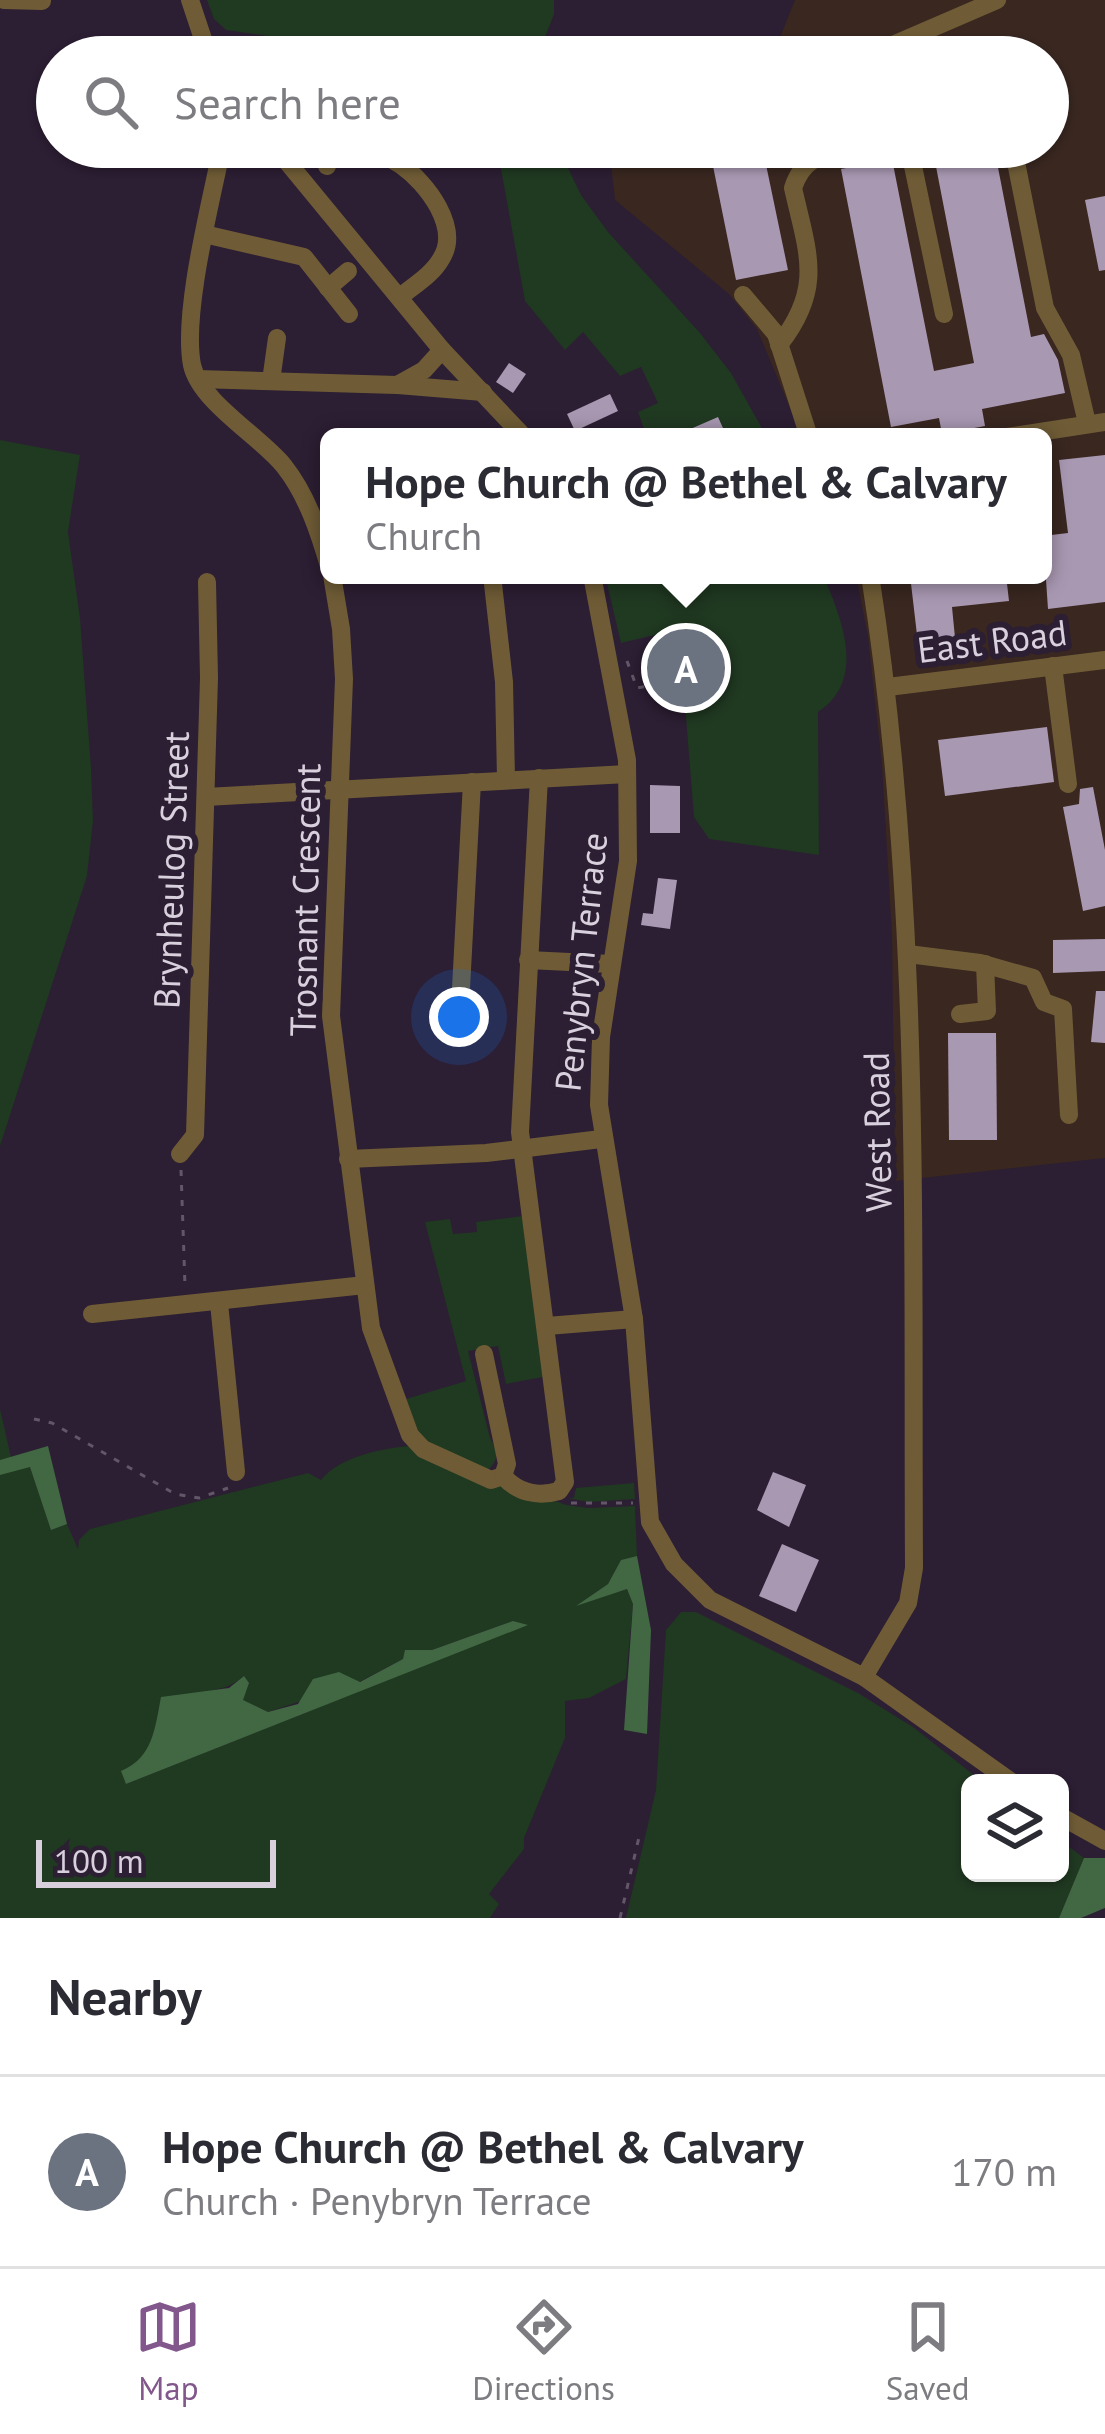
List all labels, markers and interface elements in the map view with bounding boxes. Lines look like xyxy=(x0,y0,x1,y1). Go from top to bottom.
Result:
search box xyxy=(36,36,1069,168)
icon: search xyxy=(78,69,144,135)
text: Search here xyxy=(174,73,401,131)
popup xyxy=(320,428,1052,584)
text: Hope Church @ Bethel & Calvary xyxy=(365,452,1007,510)
text: Church xyxy=(365,510,482,561)
street label: East Road xyxy=(914,608,1069,673)
pin: A xyxy=(647,623,725,713)
street label: Brynheulog Street xyxy=(142,730,199,1010)
street label: Trosnant Crescent xyxy=(279,763,330,1037)
street label: Penybryn Terrace xyxy=(544,830,617,1094)
your location xyxy=(429,987,489,1047)
street label: West Road xyxy=(852,1052,901,1212)
map controls xyxy=(961,1774,1069,1882)
button: layers xyxy=(961,1774,1069,1882)
scale bar xyxy=(36,1834,276,1887)
text: 100 m xyxy=(54,1839,144,1882)
text: Nearby xyxy=(48,1963,202,2029)
text: Hope Church @ Bethel & Calvary xyxy=(162,2117,803,2175)
text: A xyxy=(75,2146,99,2197)
text: 170 m xyxy=(951,2146,1057,2197)
text: Church · Penybryn Terrace xyxy=(162,2175,592,2226)
tab: Map xyxy=(135,2294,201,2409)
tab: Directions xyxy=(472,2294,615,2409)
tab: Saved xyxy=(886,2294,970,2409)

